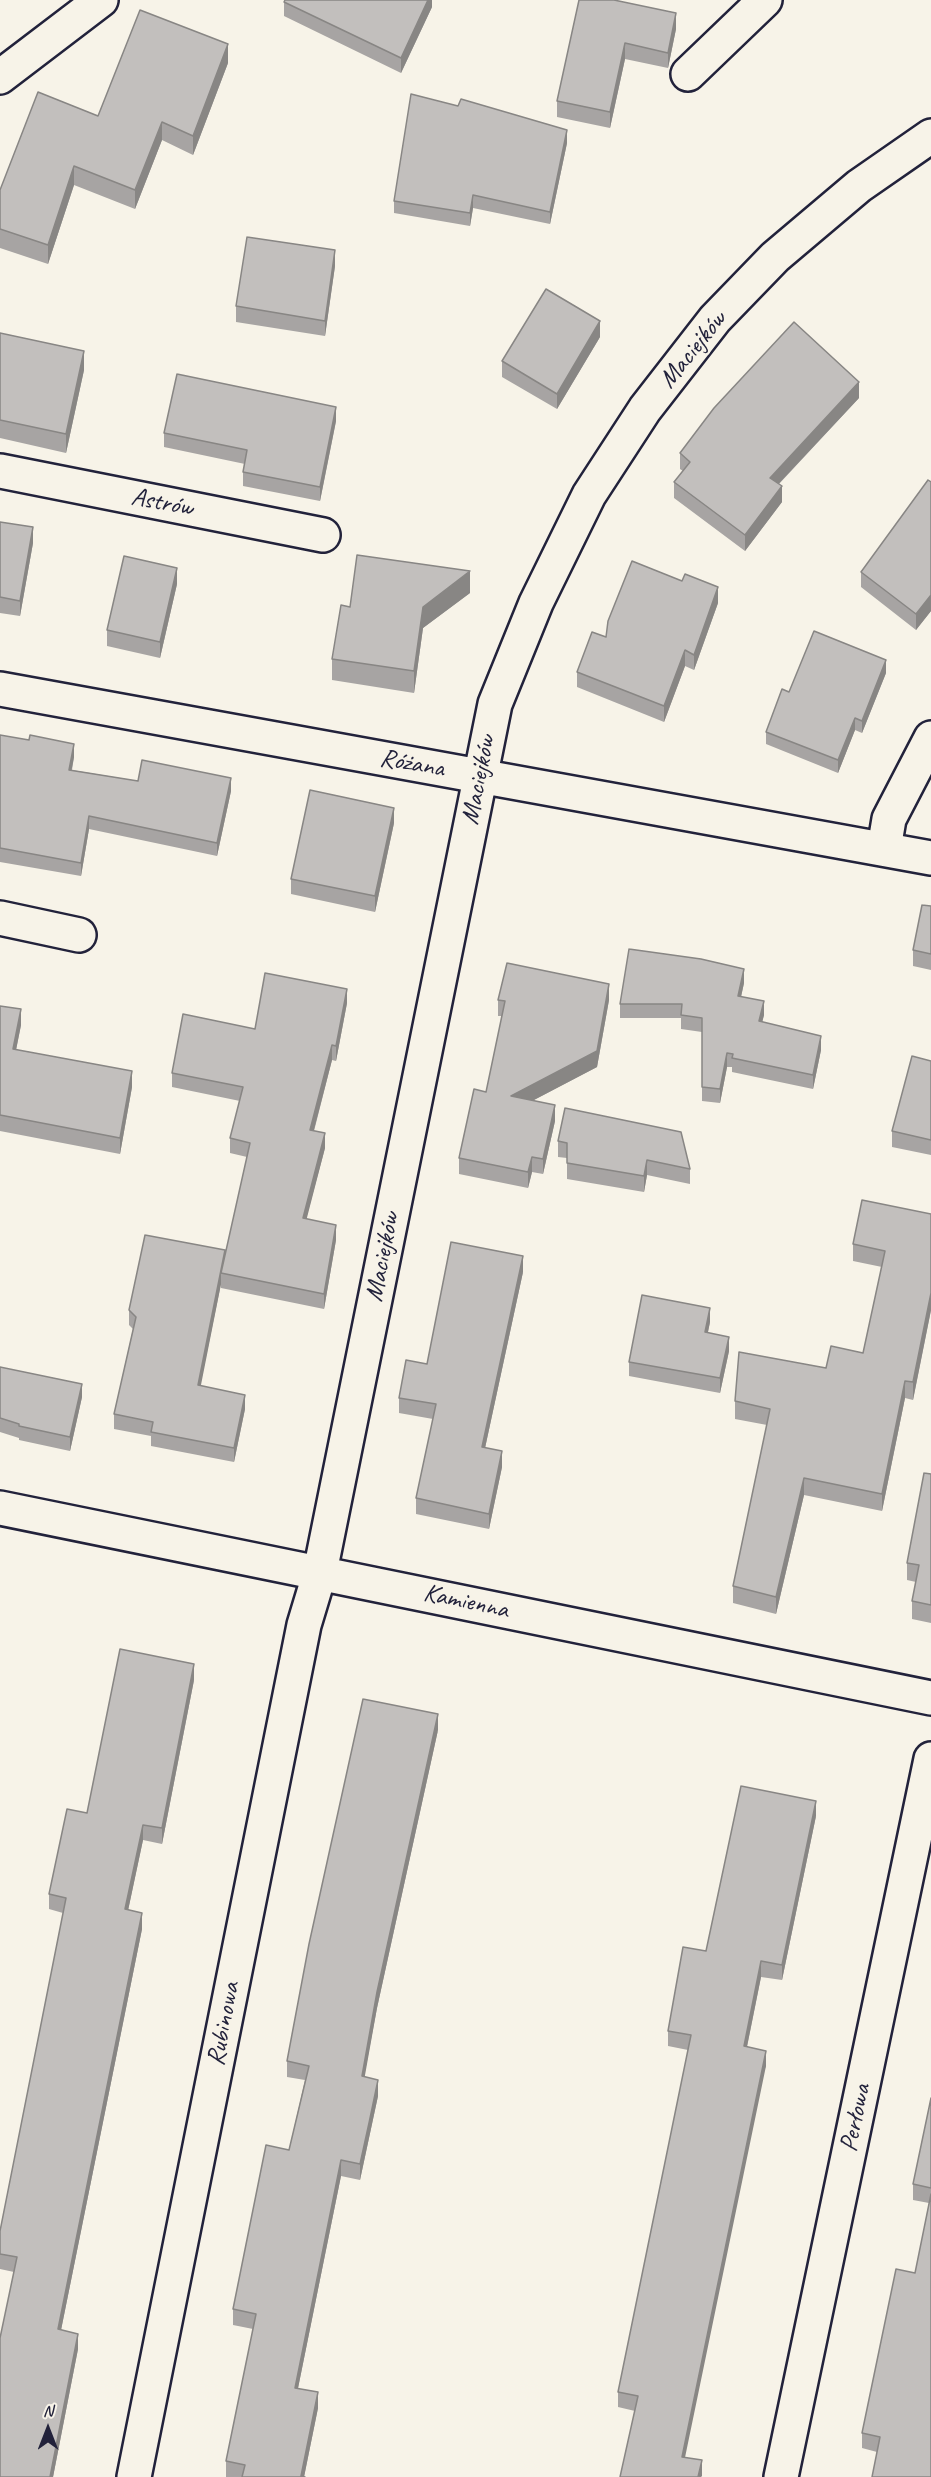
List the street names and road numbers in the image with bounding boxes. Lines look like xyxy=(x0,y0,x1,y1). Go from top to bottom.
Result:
street label: Maciejków xyxy=(653,305,733,395)
street label: Astrów xyxy=(128,482,196,524)
street label: Maciejków xyxy=(455,733,503,827)
street label: Różana xyxy=(377,743,447,785)
street label: Maciejków xyxy=(359,1210,407,1304)
street label: Kamienna xyxy=(421,1578,511,1626)
street label: Rubinowa xyxy=(201,1980,247,2068)
street label: Perłowa xyxy=(834,2082,878,2154)

